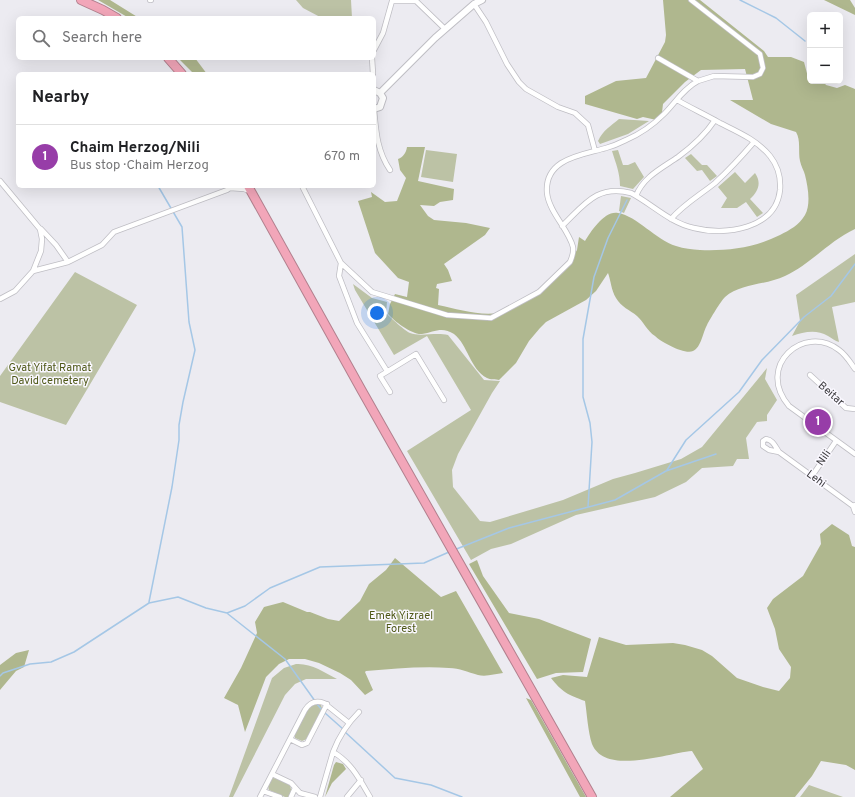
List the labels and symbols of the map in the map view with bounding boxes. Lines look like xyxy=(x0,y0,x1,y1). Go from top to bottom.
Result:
your location xyxy=(367,303,387,323)
park label: Gvat Yifat Ramat David cemetery xyxy=(9,361,91,388)
street label: Beitar xyxy=(815,379,848,410)
pin: 1 xyxy=(805,407,831,437)
street label: Nili xyxy=(814,447,834,469)
street label: Lehi xyxy=(803,467,829,491)
park label: Emek Yizrael Forest xyxy=(369,609,433,636)

